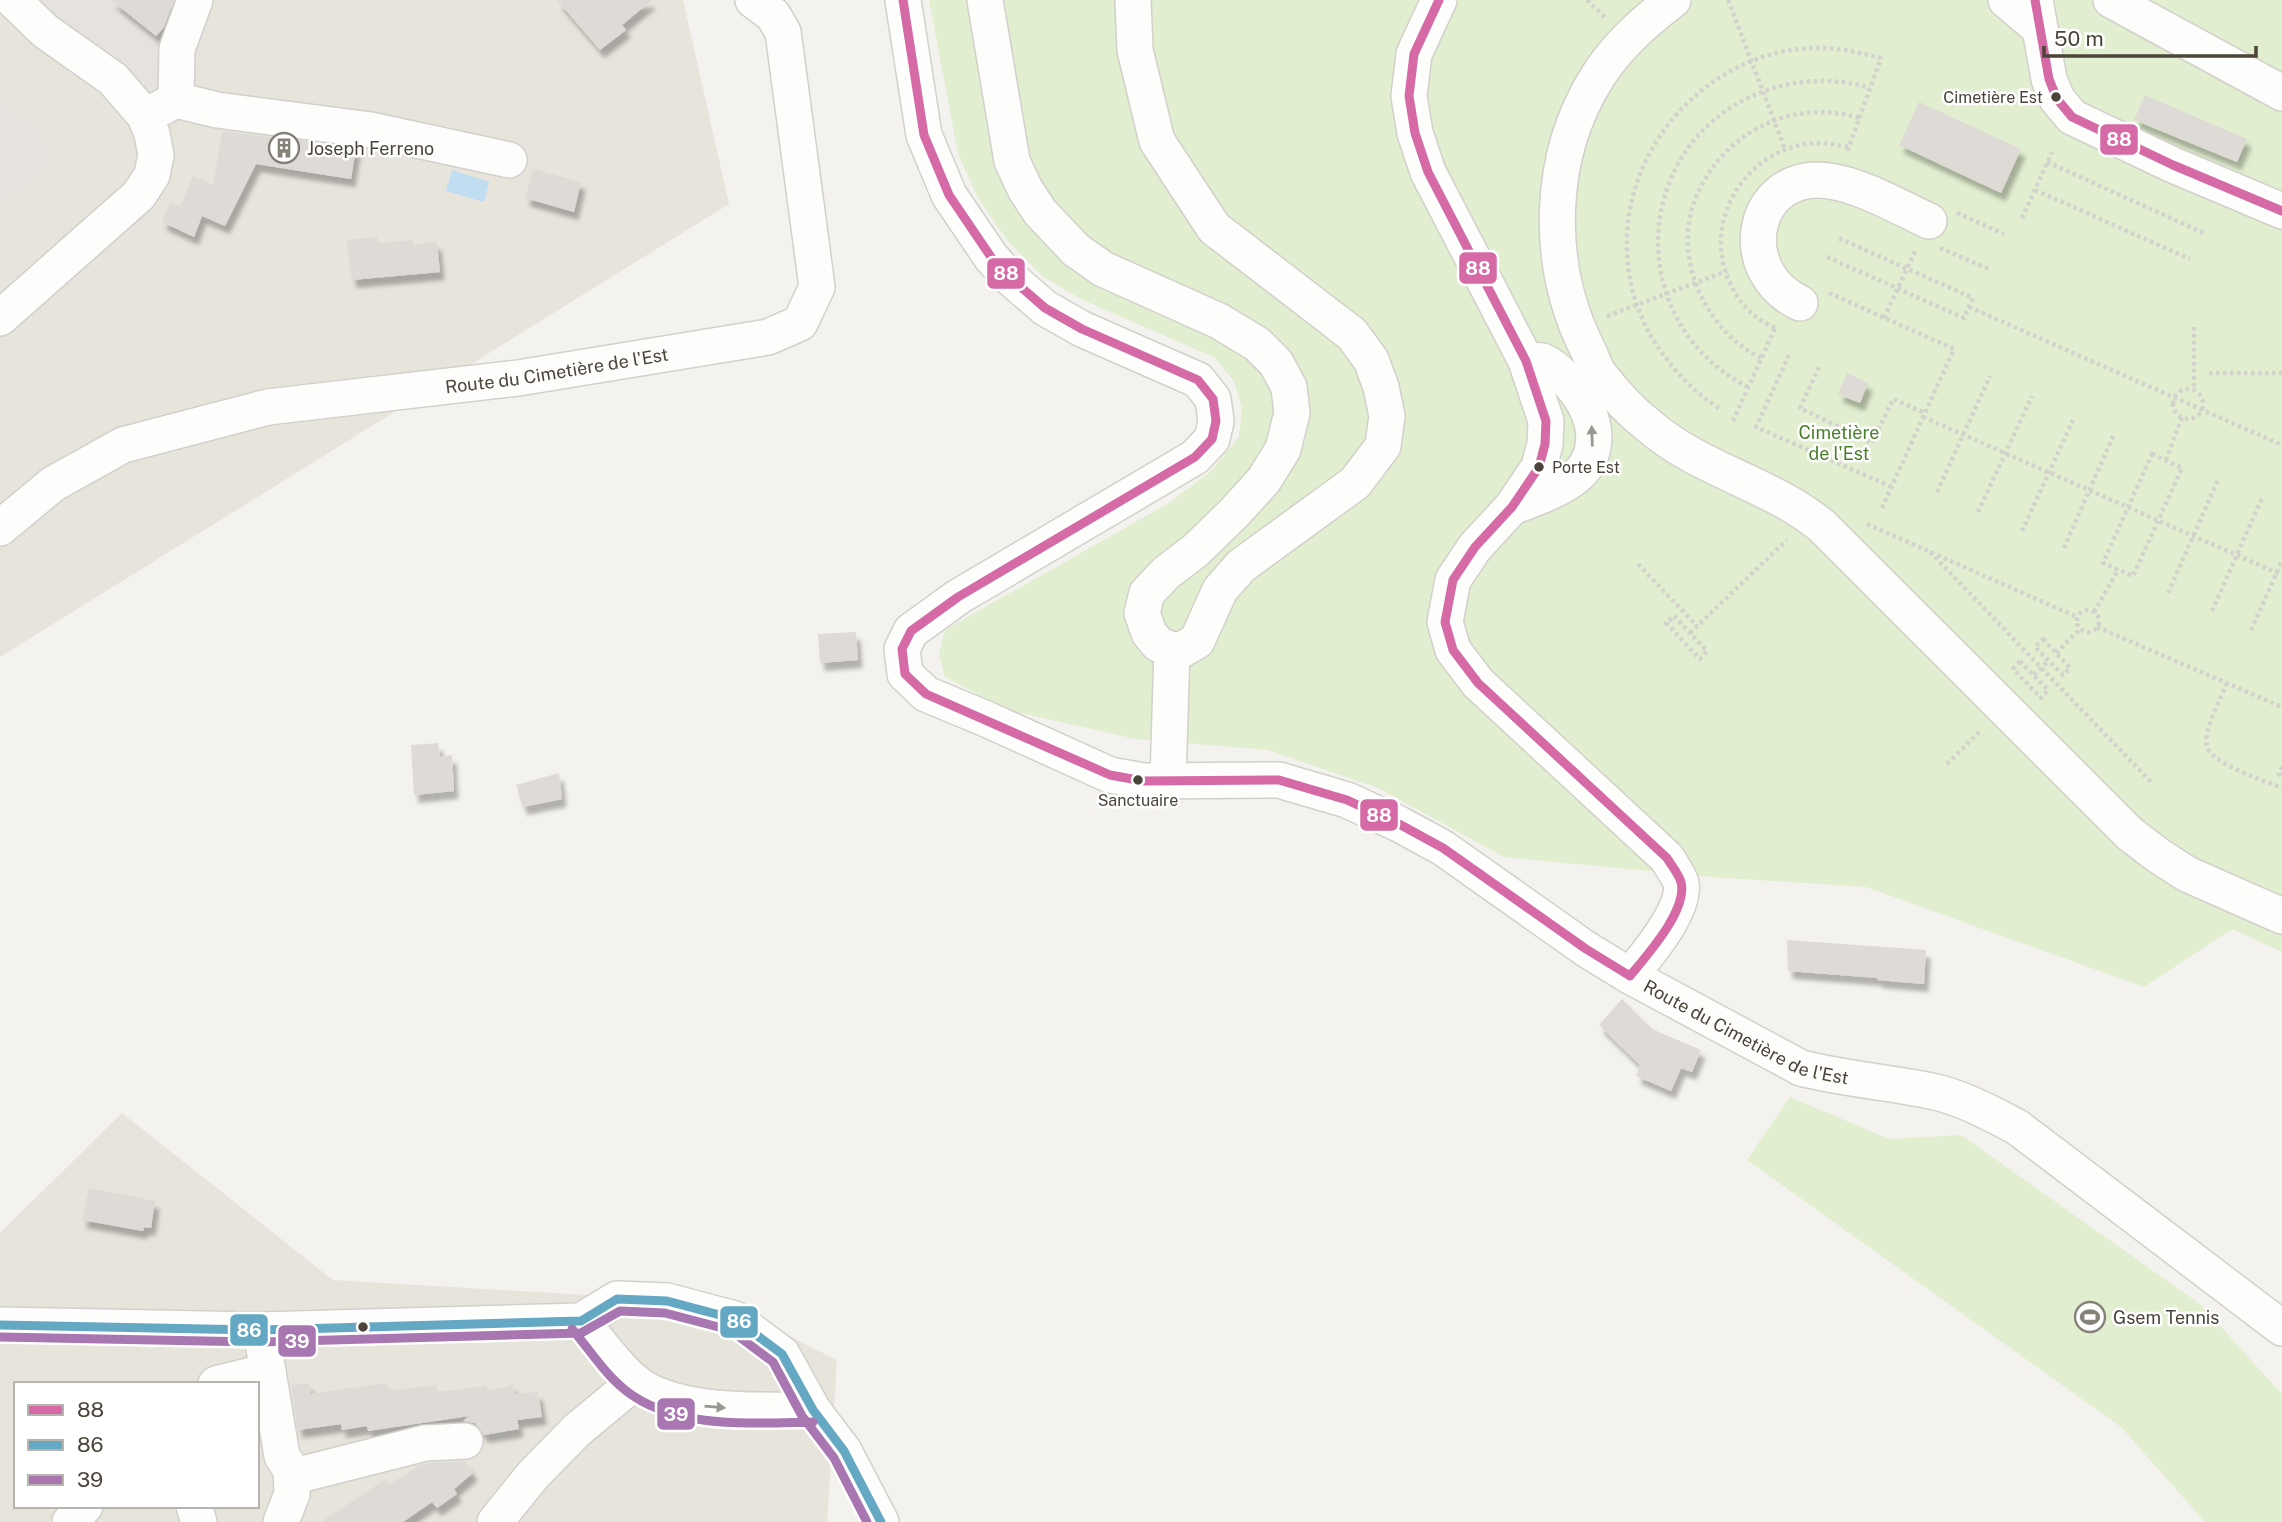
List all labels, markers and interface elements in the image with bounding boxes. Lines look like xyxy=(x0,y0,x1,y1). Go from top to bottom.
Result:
scale bar xyxy=(2044,14,2256,58)
text: 50 m xyxy=(2054,26,2104,51)
place label: Cimetière Est xyxy=(1943,88,2043,107)
marker: Cimetière Est xyxy=(2049,90,2063,104)
line badge: 88 xyxy=(2099,123,2139,156)
text: 88 xyxy=(2106,128,2132,150)
building icon: Joseph Ferreno xyxy=(267,131,301,165)
place label: Joseph Ferreno xyxy=(307,138,434,159)
line badge: 88 xyxy=(1458,251,1498,285)
line badge: 88 xyxy=(986,257,1026,290)
text: 88 xyxy=(1465,257,1491,279)
text: 88 xyxy=(993,262,1019,284)
street label: Route du Cimetière de l'Est xyxy=(444,343,670,397)
park label: Cimetière de l'Est xyxy=(1798,422,1880,464)
one-way arrow xyxy=(1587,425,1598,447)
place label: Porte Est xyxy=(1552,458,1620,477)
marker: Porte Est xyxy=(1532,460,1546,474)
marker: Sanctuaire xyxy=(1131,773,1145,787)
place label: Sanctuaire xyxy=(1098,791,1178,810)
line badge: 88 xyxy=(1359,798,1399,832)
text: 88 xyxy=(1366,804,1392,826)
street label: Route du Cimetière de l'Est xyxy=(1640,975,1850,1088)
sports icon: Gsem Tennis xyxy=(2073,1300,2107,1334)
line badge: 86 xyxy=(719,1305,759,1339)
place label: Gsem Tennis xyxy=(2113,1307,2219,1328)
text: 86 xyxy=(726,1310,752,1332)
line badge: 86 xyxy=(229,1313,269,1347)
text: 86 xyxy=(236,1319,262,1341)
unlabelled marker xyxy=(356,1320,370,1334)
line badge: 39 xyxy=(277,1324,317,1358)
text: 39 xyxy=(284,1330,310,1352)
legend xyxy=(14,1382,259,1508)
text: 88 xyxy=(77,1397,104,1422)
line badge: 39 xyxy=(656,1397,696,1431)
one-way arrow xyxy=(704,1401,726,1412)
text: 39 xyxy=(663,1403,689,1425)
text: 86 xyxy=(77,1432,104,1457)
text: 39 xyxy=(77,1467,103,1492)

